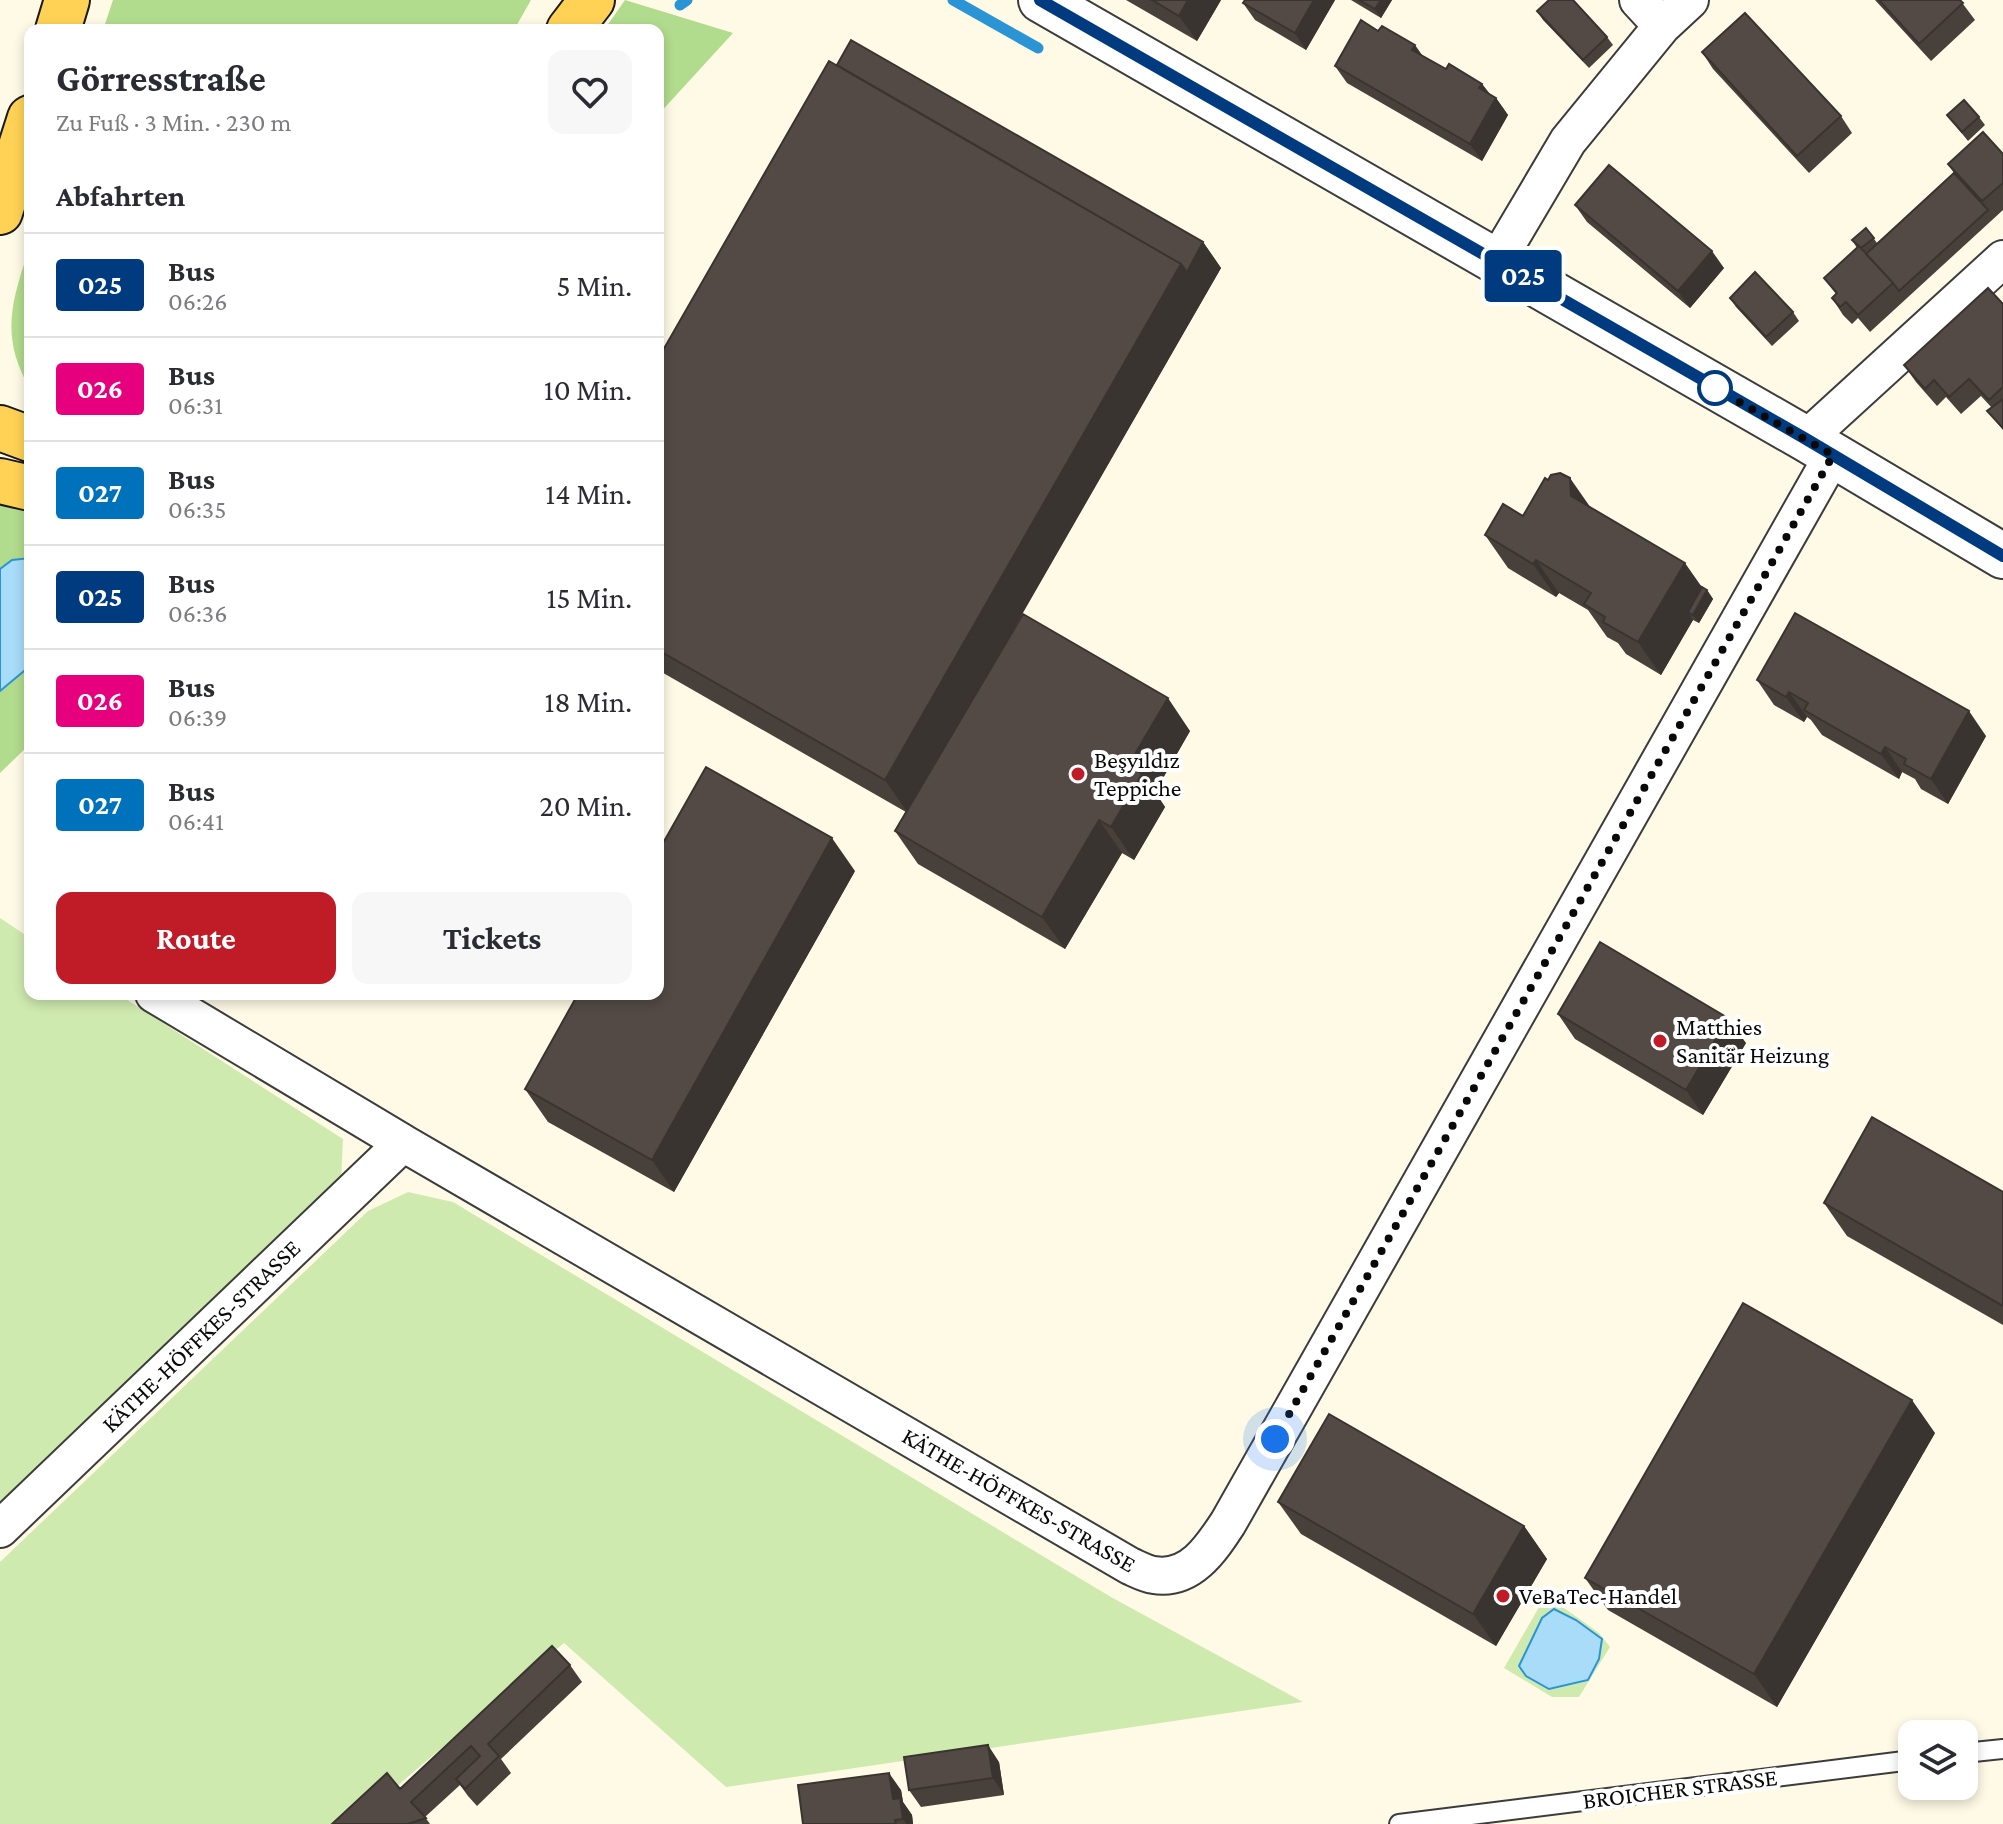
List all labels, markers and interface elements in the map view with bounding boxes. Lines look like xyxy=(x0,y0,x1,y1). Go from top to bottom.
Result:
button: heart xyxy=(548,50,632,134)
text: Görresstraße xyxy=(56,57,266,99)
text: Zu Fuß · 3 Min. · 230 m xyxy=(56,108,291,137)
text: Abfahrten xyxy=(56,179,185,212)
line badge: 025 xyxy=(1477,250,1569,302)
text: Bus xyxy=(168,254,215,287)
text: 025 xyxy=(1501,260,1545,291)
text: 025 xyxy=(78,269,122,300)
text: 5 Min. xyxy=(557,269,632,302)
text: 06:26 xyxy=(168,287,227,316)
text: Bus xyxy=(168,358,215,391)
unlabelled marker xyxy=(1698,371,1732,405)
text: 026 xyxy=(77,373,123,404)
text: 10 Min. xyxy=(544,373,632,406)
text: 06:31 xyxy=(168,391,223,420)
text: Bus xyxy=(168,462,215,495)
text: 027 xyxy=(78,477,122,508)
text: 14 Min. xyxy=(545,477,632,510)
text: 06:35 xyxy=(168,495,226,524)
text: Bus xyxy=(168,566,215,599)
text: 025 xyxy=(78,581,122,612)
text: 15 Min. xyxy=(547,581,632,614)
text: 06:36 xyxy=(168,599,227,628)
text: Bus xyxy=(168,670,215,703)
text: 026 xyxy=(77,685,123,716)
text: 18 Min. xyxy=(545,685,632,718)
text: 06:39 xyxy=(168,703,227,732)
place label: Beşyıldız Teppiche xyxy=(1094,746,1181,801)
marker: Beşyıldız Teppiche xyxy=(1069,765,1087,783)
text: Bus xyxy=(168,774,215,807)
text: 027 xyxy=(78,789,122,820)
text: 20 Min. xyxy=(539,789,632,822)
text: 06:41 xyxy=(168,807,224,836)
button: Route xyxy=(56,892,336,984)
button: Tickets xyxy=(352,892,632,984)
place label: Matthies Sanitär Heizung xyxy=(1676,1013,1830,1068)
marker: Matthies Sanitär Heizung xyxy=(1651,1032,1669,1050)
street label: KÄTHE-HÖFFKES-STRASSE xyxy=(96,1234,305,1437)
your location xyxy=(1255,1419,1295,1459)
street label: KÄTHE-HÖFFKES-STRASSE xyxy=(898,1422,1141,1577)
place label: VeBaTec-Handel xyxy=(1519,1582,1677,1609)
marker: VeBaTec-Handel xyxy=(1494,1587,1512,1605)
map controls xyxy=(1898,1720,1978,1800)
button: layers xyxy=(1898,1720,1978,1800)
street label: BROICHER STRASSE xyxy=(1581,1763,1779,1814)

